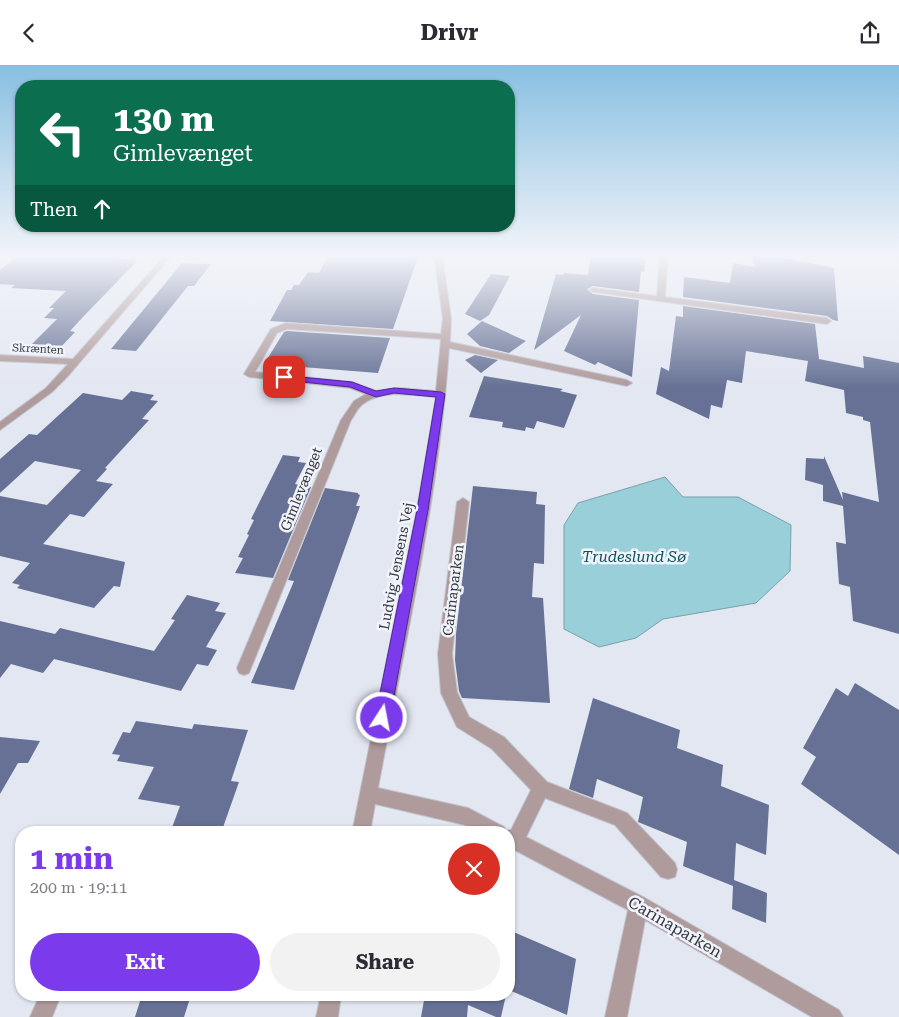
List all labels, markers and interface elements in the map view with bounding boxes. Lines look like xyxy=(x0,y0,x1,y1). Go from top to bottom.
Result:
icon: back xyxy=(15,19,43,47)
icon: share xyxy=(856,19,884,47)
text: Drivr xyxy=(420,20,479,45)
text: 130 m xyxy=(113,99,214,140)
icon: left xyxy=(30,100,95,165)
text: Gimlevænget xyxy=(113,141,253,166)
icon: ahead xyxy=(88,195,116,223)
text: Then xyxy=(30,198,78,221)
street label: Skrænten xyxy=(12,341,64,357)
pin xyxy=(263,356,305,398)
icon: arrive xyxy=(270,363,298,391)
street label: Gimlevænget xyxy=(277,445,325,533)
street label: Ludvig Jensens Vej xyxy=(376,501,416,631)
street label: Carinaparken xyxy=(439,543,467,637)
water label: Trudeslund Sø xyxy=(582,548,687,566)
position arrow xyxy=(355,691,407,743)
text: 1 min xyxy=(30,841,113,876)
button: close xyxy=(448,843,500,895)
text: 200 m · 19:11 xyxy=(30,878,128,897)
street label: Carinaparken xyxy=(625,892,725,962)
button: Exit xyxy=(30,933,260,991)
button: Share xyxy=(270,933,500,991)

